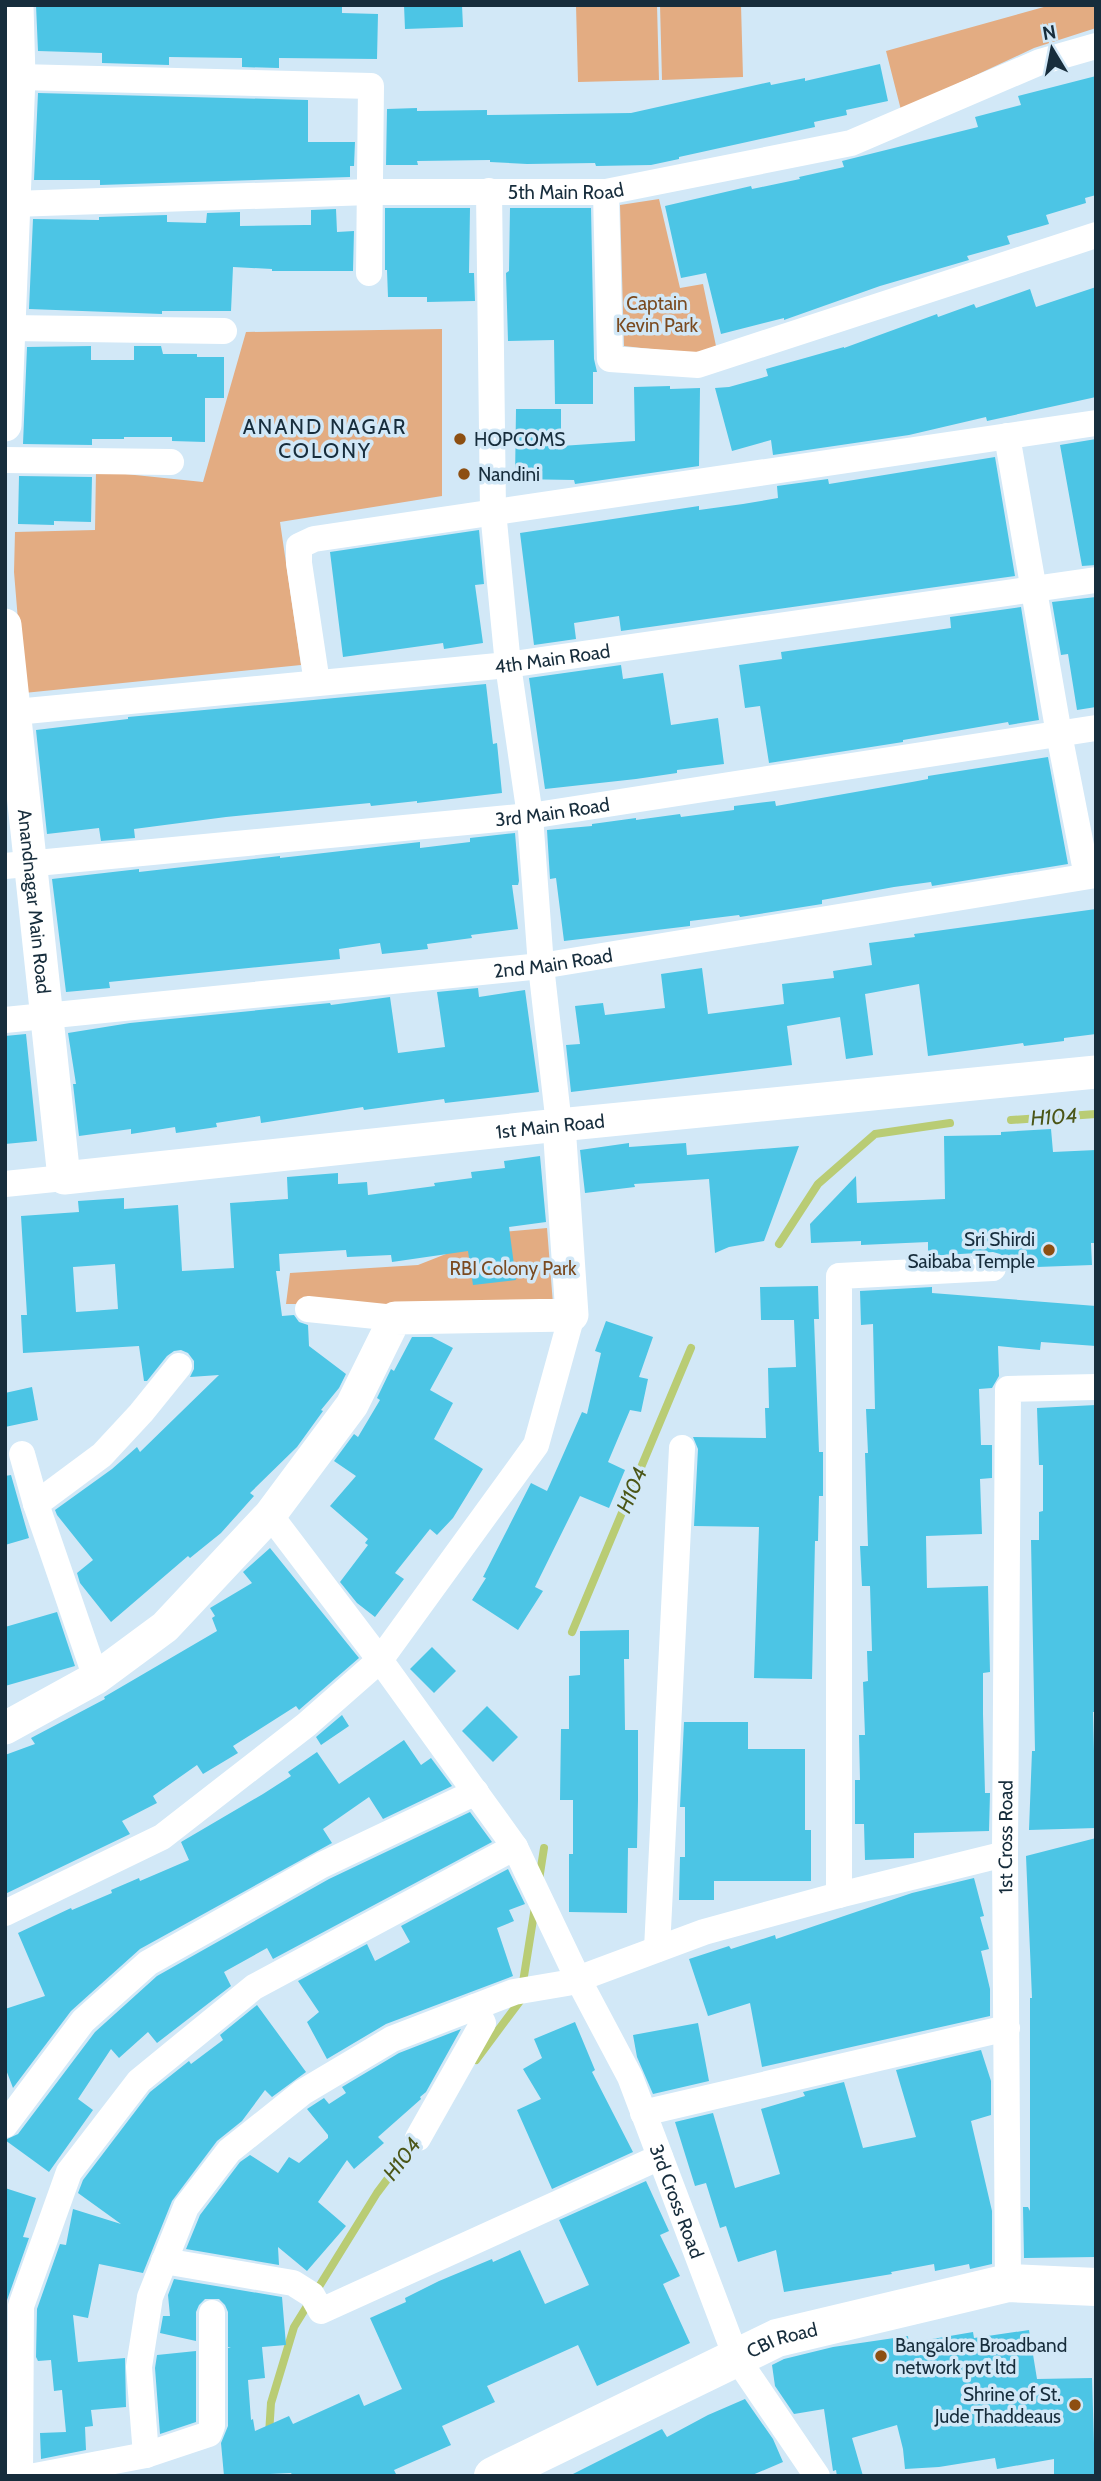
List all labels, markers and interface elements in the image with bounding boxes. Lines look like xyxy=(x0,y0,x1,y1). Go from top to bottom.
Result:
north arrow xyxy=(1017,14,1087,84)
text: N xyxy=(1041,20,1058,45)
street label: 5th Main Road xyxy=(508,178,626,204)
park label: Captain Kevin Park xyxy=(616,292,699,337)
district label: ANAND NAGAR COLONY xyxy=(243,414,407,463)
place label: HOPCOMS xyxy=(474,428,565,451)
marker: HOPCOMS xyxy=(452,431,468,447)
place label: Nandini xyxy=(478,463,540,486)
marker: Nandini xyxy=(456,466,472,482)
street label: 4th Main Road xyxy=(493,639,612,678)
street label: 3rd Main Road xyxy=(494,793,611,831)
street label: Anandnagar Main Road xyxy=(13,808,55,995)
street label: 2nd Main Road xyxy=(492,943,614,983)
water label: H104 xyxy=(1030,1102,1078,1131)
street label: 1st Main Road xyxy=(495,1110,606,1144)
place label: Sri Shirdi Saibaba Temple xyxy=(907,1228,1035,1273)
marker: Sri Shirdi Saibaba Temple xyxy=(1041,1242,1057,1258)
park label: RBI Colony Park xyxy=(449,1257,577,1280)
water label: H104 xyxy=(611,1463,652,1516)
street label: 1st Cross Road xyxy=(994,1780,1017,1894)
water label: H104 xyxy=(377,2132,426,2185)
street label: 3rd Cross Road xyxy=(645,2141,709,2262)
street label: CBI Road xyxy=(743,2318,820,2363)
place label: Bangalore Broadband network pvt ltd xyxy=(895,2334,1067,2379)
marker: Bangalore Broadband network pvt ltd xyxy=(873,2348,889,2364)
place label: Shrine of St. Jude Thaddeaus xyxy=(934,2383,1061,2428)
marker: Shrine of St. Jude Thaddeaus xyxy=(1067,2397,1083,2413)

